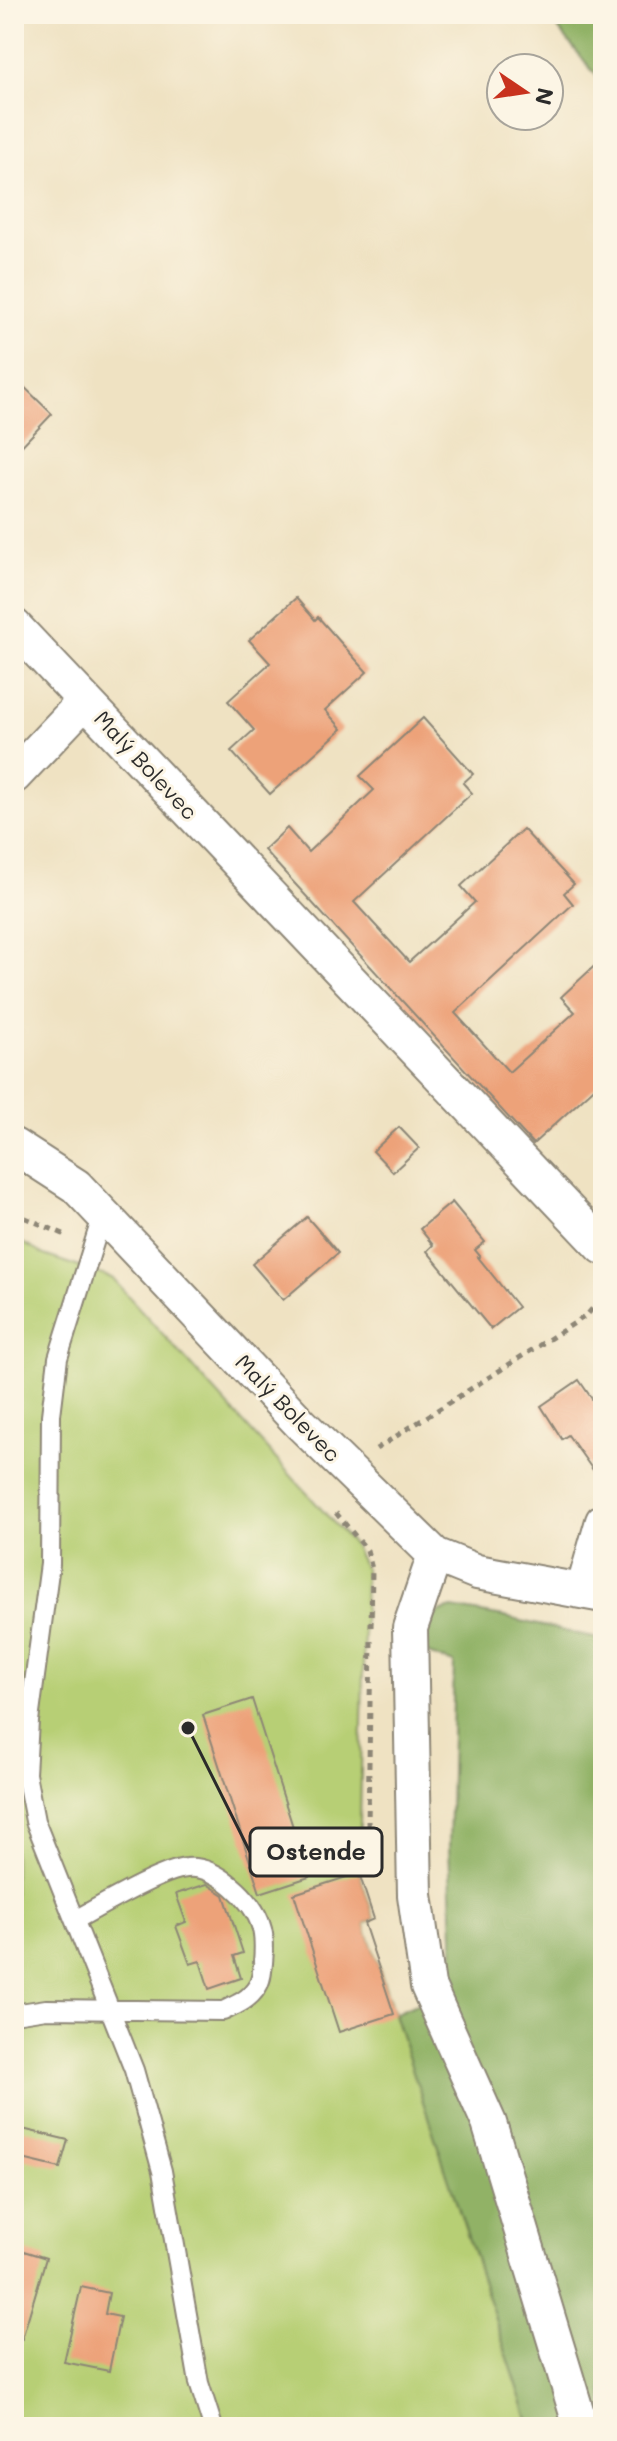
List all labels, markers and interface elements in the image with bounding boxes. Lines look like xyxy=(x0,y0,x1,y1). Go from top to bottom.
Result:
north arrow xyxy=(485,52,565,132)
text: N xyxy=(529,85,561,108)
street label: Malý Bolevec xyxy=(88,704,204,825)
street label: Malý Bolevec xyxy=(230,1347,347,1468)
callout: Ostende xyxy=(250,1828,382,1876)
text: Ostende xyxy=(266,1835,366,1866)

